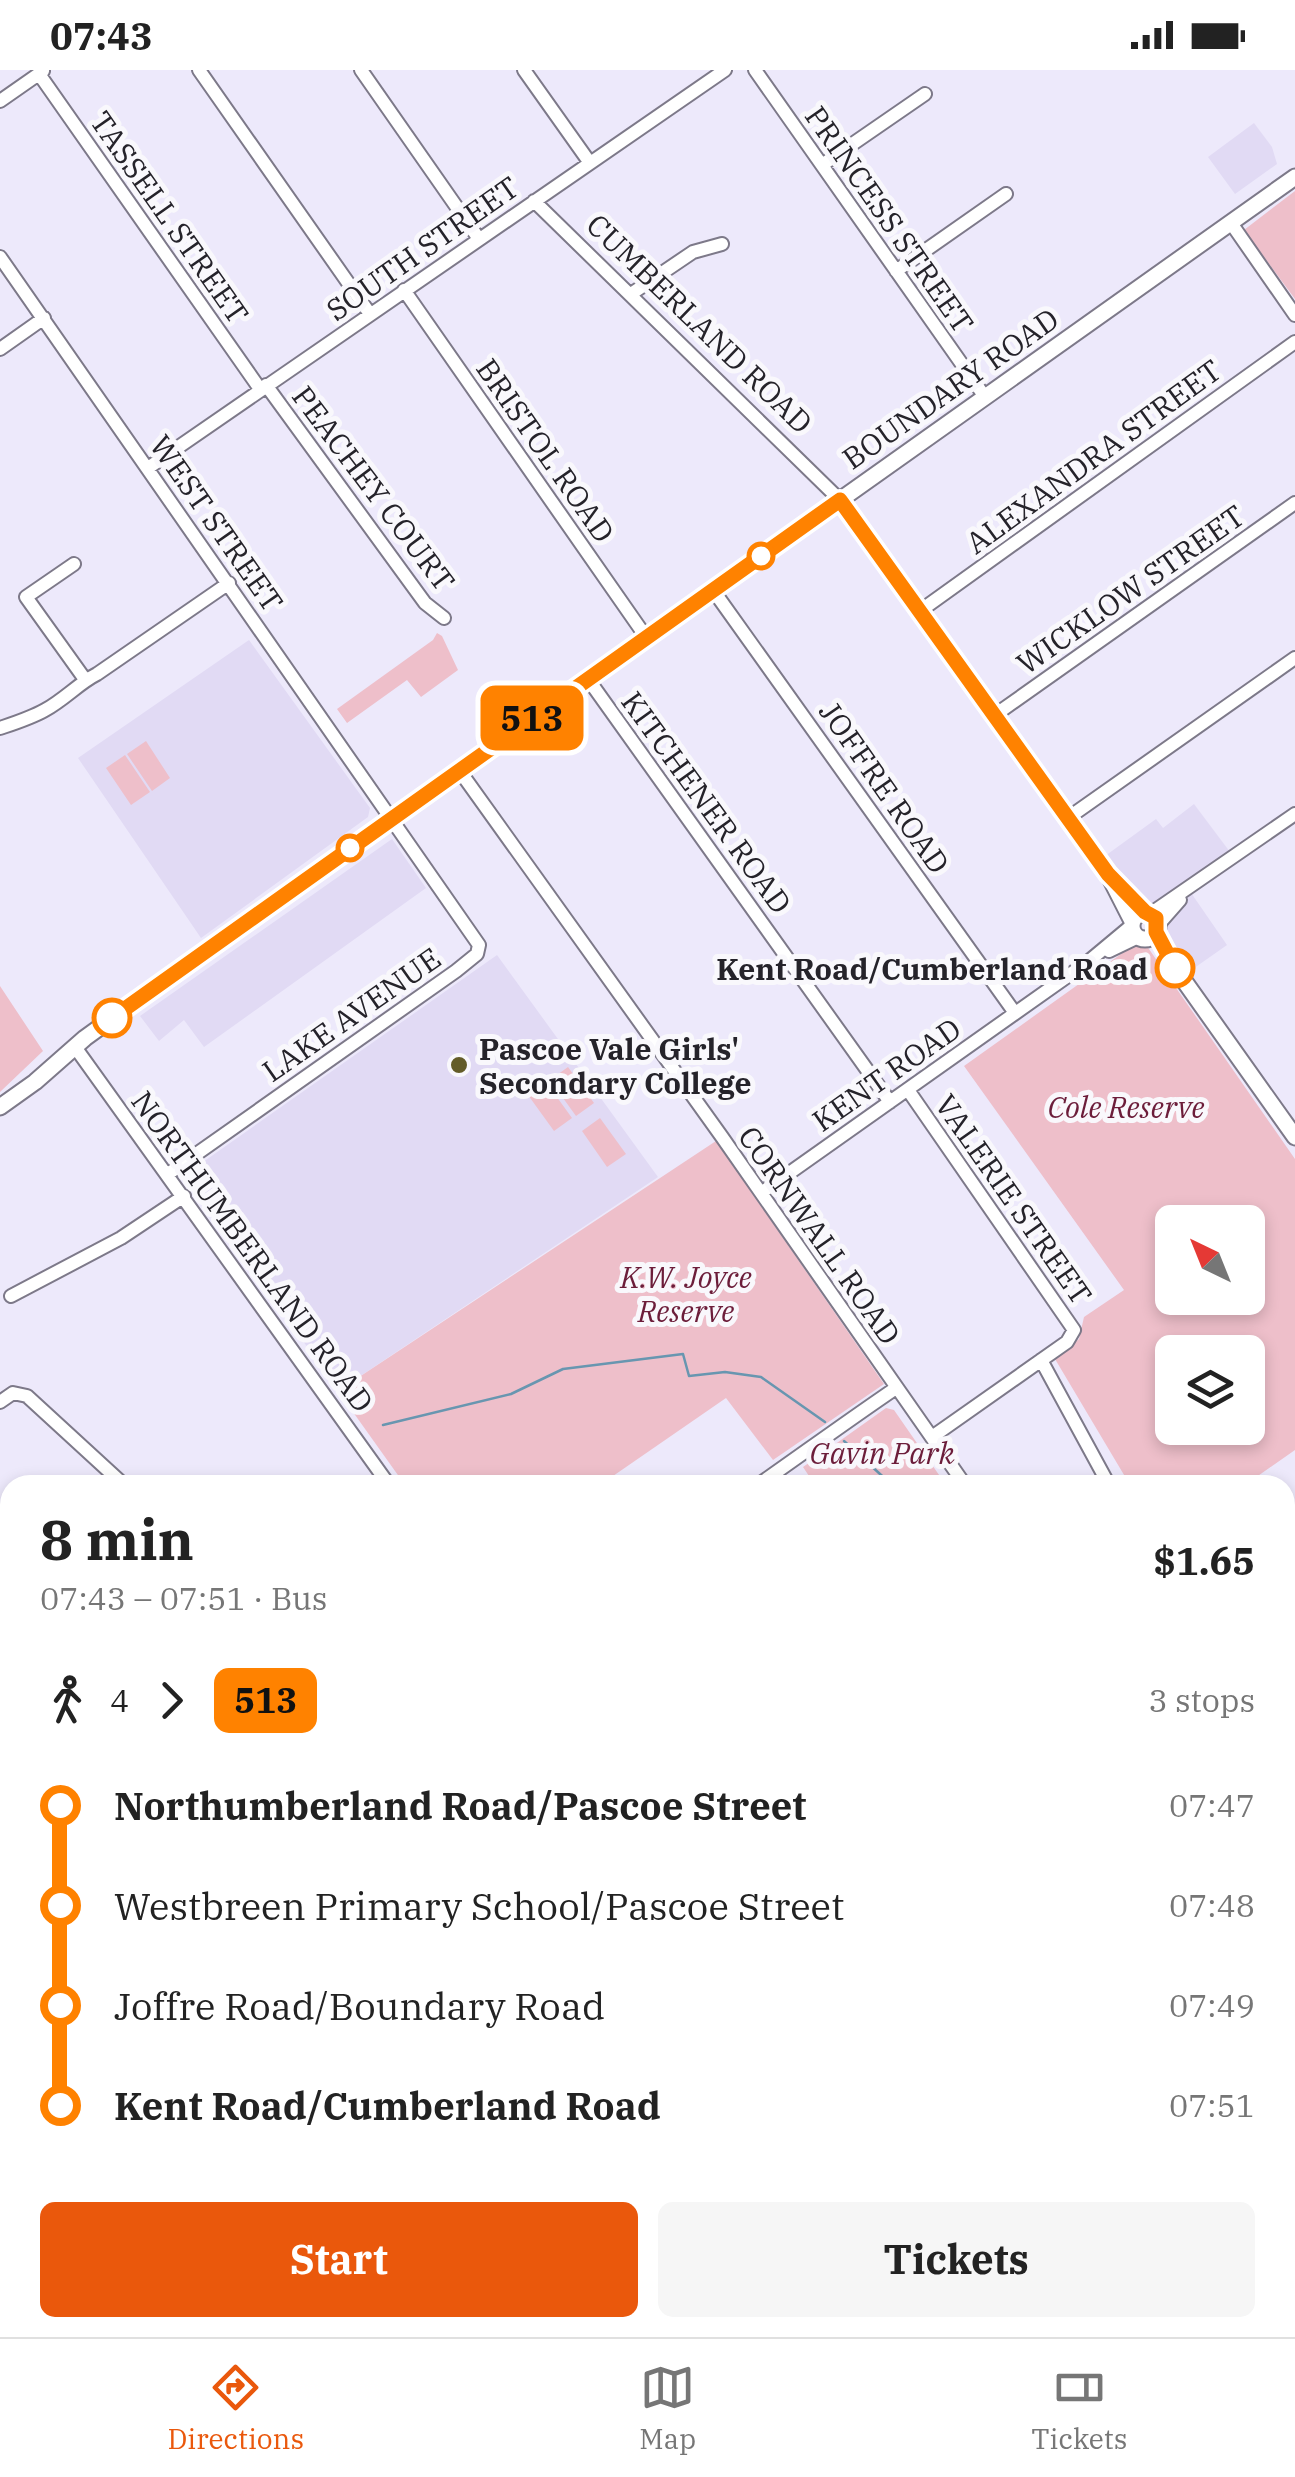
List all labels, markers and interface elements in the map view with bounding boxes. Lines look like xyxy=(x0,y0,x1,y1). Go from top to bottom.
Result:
text: 07:43 xyxy=(50,11,153,60)
street label: PRINCESS STREET xyxy=(797,98,983,340)
street label: TASSELL STREET xyxy=(82,103,258,331)
street label: SOUTH STREET xyxy=(318,167,526,329)
street label: CUMBERLAND ROAD xyxy=(579,205,821,441)
street label: BOUNDARY ROAD xyxy=(834,299,1066,477)
street label: BRISTOL ROAD xyxy=(468,350,624,550)
street label: ALEXANDRA STREET xyxy=(958,350,1228,562)
street label: PEACHEY COURT xyxy=(284,378,464,598)
street label: WEST STREET xyxy=(142,427,292,619)
street label: WICKLOW STREET xyxy=(1008,496,1252,682)
unlabelled marker xyxy=(748,543,774,569)
street label: KITCHENER ROAD xyxy=(613,683,801,921)
line badge: 513 xyxy=(474,686,590,750)
street label: JOFFRE ROAD xyxy=(811,693,959,881)
text: 513 xyxy=(500,695,564,741)
unlabelled marker xyxy=(337,835,363,861)
street label: LAKE AVENUE xyxy=(254,938,448,1090)
place label: Kent Road/Cumberland Road xyxy=(716,949,1148,988)
marker: Kent Road/Cumberland Road xyxy=(1156,949,1194,987)
unlabelled marker xyxy=(93,999,131,1037)
street label: KENT ROAD xyxy=(804,1009,968,1139)
place label: Pascoe Vale Girls' Secondary College xyxy=(479,1029,751,1102)
marker: Pascoe Vale Girls' Secondary College xyxy=(448,1054,470,1076)
street label: NORTHUMBERLAND ROAD xyxy=(123,1083,383,1419)
street label: VALERIE STREET xyxy=(927,1086,1101,1312)
park label: Cole Reserve xyxy=(1047,1087,1205,1126)
street label: CORNWALL ROAD xyxy=(730,1118,910,1352)
north arrow xyxy=(1155,1205,1265,1315)
map controls xyxy=(1155,1205,1265,1445)
park label: K.W. Joyce Reserve xyxy=(619,1257,752,1330)
button: layers xyxy=(1155,1335,1265,1445)
park label: Gavin Park xyxy=(809,1433,955,1472)
text: 8 min xyxy=(40,1504,194,1575)
text: $1.65 xyxy=(1153,1536,1255,1585)
text: 07:43 – 07:51 · Bus xyxy=(40,1577,327,1619)
icon: walk xyxy=(40,1673,95,1728)
icon: forward xyxy=(144,1673,199,1728)
text: 513 xyxy=(234,1677,297,1723)
text: 4 xyxy=(110,1679,129,1721)
text: 3 stops xyxy=(1148,1679,1255,1721)
text: Northumberland Road/Pascoe Street xyxy=(114,1781,806,1830)
text: 07:47 xyxy=(1169,1784,1255,1826)
text: Westbreen Primary School/Pascoe Street xyxy=(114,1881,844,1930)
text: 07:48 xyxy=(1169,1884,1255,1926)
text: Joffre Road/Boundary Road xyxy=(114,1981,605,2030)
text: 07:49 xyxy=(1169,1984,1255,2026)
text: Kent Road/Cumberland Road xyxy=(114,2081,661,2130)
text: 07:51 xyxy=(1169,2084,1255,2126)
button: Start xyxy=(40,2202,638,2317)
button: Tickets xyxy=(658,2202,1255,2317)
tab: Directions xyxy=(168,2360,304,2457)
tab: Map xyxy=(639,2360,696,2457)
tab: Tickets xyxy=(1031,2360,1127,2457)

